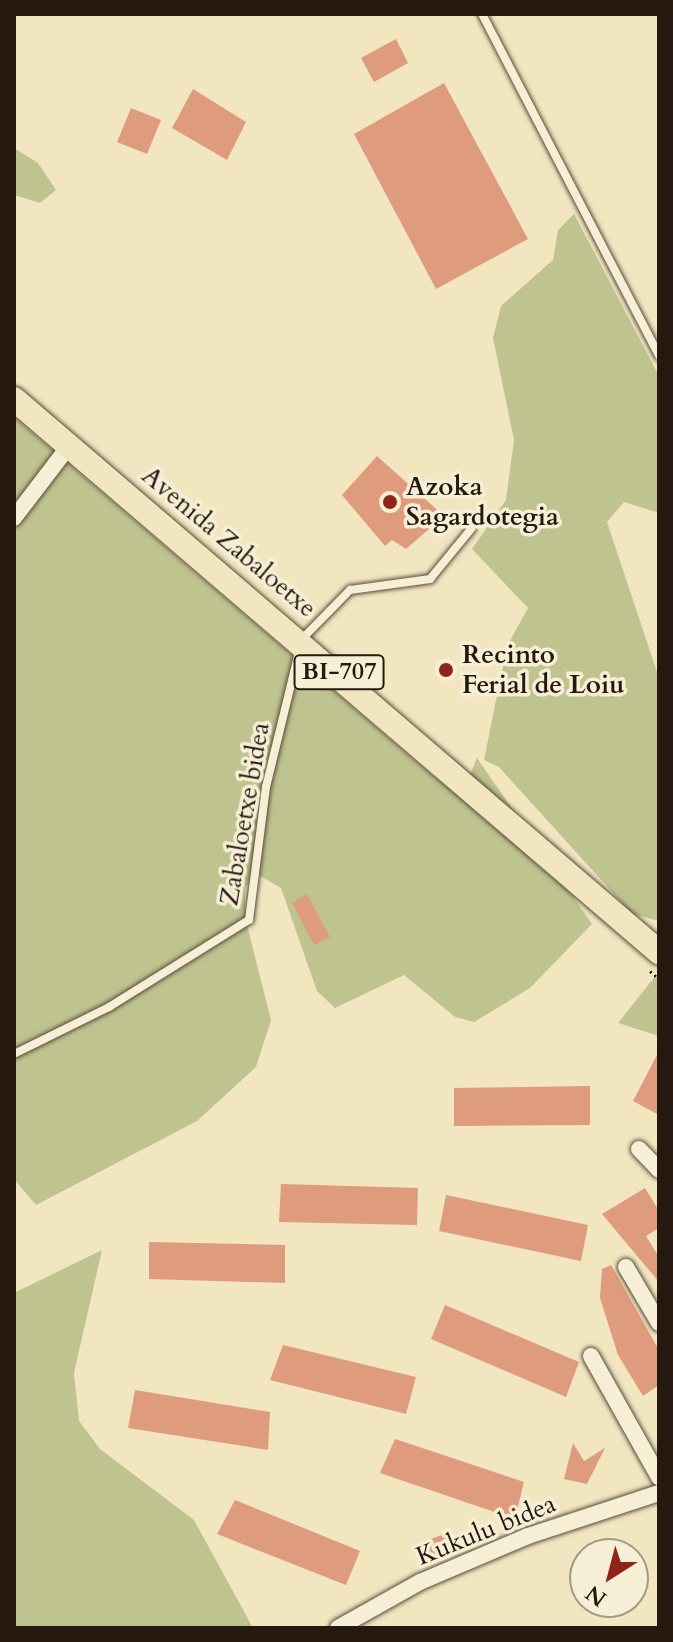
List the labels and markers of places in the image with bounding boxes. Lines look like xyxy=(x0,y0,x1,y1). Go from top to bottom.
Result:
place label: Azoka Sagardotegia xyxy=(406,471,559,532)
marker: Azoka Sagardotegia xyxy=(381,493,399,511)
place label: Recinto Ferial de Loiu xyxy=(462,639,624,700)
marker: Recinto Ferial de Loiu xyxy=(437,661,455,679)

